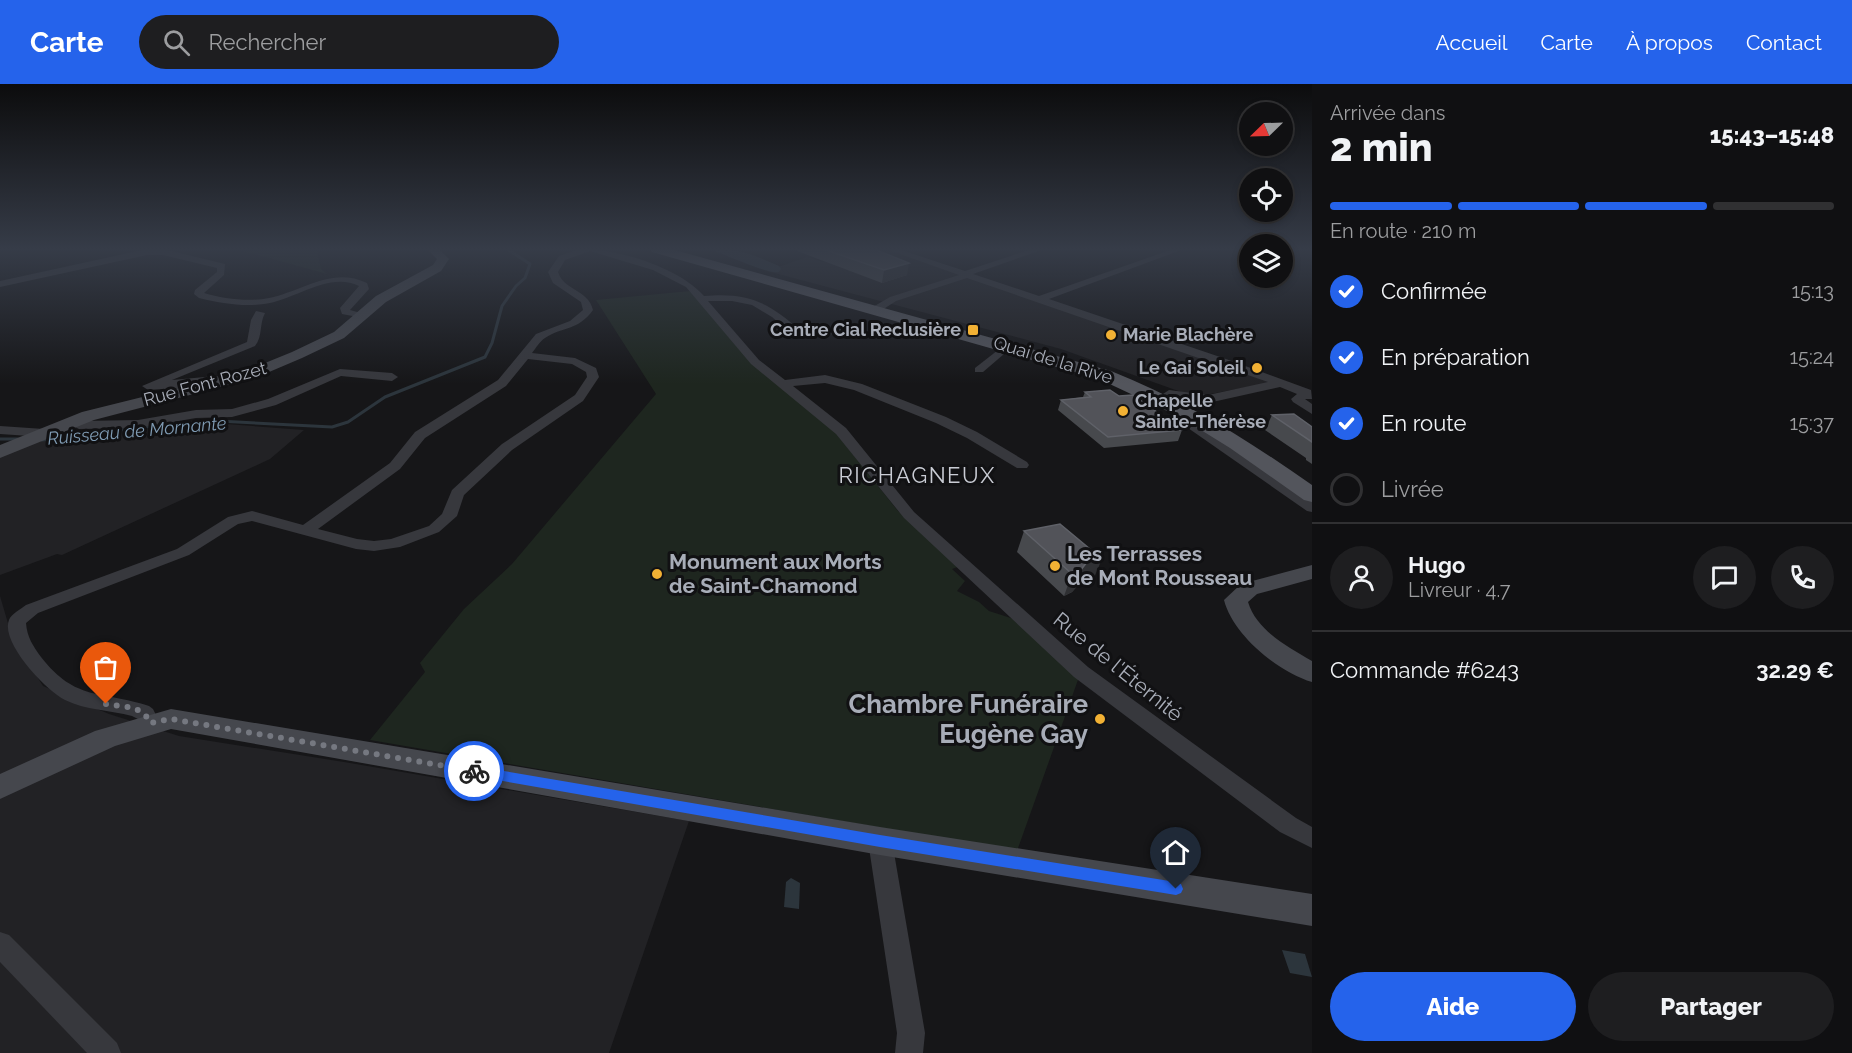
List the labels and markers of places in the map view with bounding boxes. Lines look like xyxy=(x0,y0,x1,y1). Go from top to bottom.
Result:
place label: Centre Cial Reclusière xyxy=(770,319,961,340)
marker: Centre Cial Reclusière xyxy=(966,323,980,337)
place label: Marie Blachère xyxy=(1123,324,1253,345)
marker: Marie Blachère xyxy=(1104,328,1118,342)
place label: Le Gai Soleil xyxy=(1138,357,1245,378)
marker: Le Gai Soleil xyxy=(1250,361,1264,375)
place label: Chapelle Sainte-Thérèse xyxy=(1135,390,1266,432)
marker: Chapelle Sainte-Thérèse xyxy=(1116,404,1130,418)
place label: Les Terrasses de Mont Rousseau xyxy=(1067,541,1252,590)
place label: Monument aux Morts de Saint-Chamond xyxy=(669,549,882,598)
marker: Les Terrasses de Mont Rousseau xyxy=(1048,559,1062,573)
marker: Monument aux Morts de Saint-Chamond xyxy=(650,567,664,581)
pin xyxy=(80,642,131,704)
place label: Chambre Funéraire Eugène Gay xyxy=(848,689,1088,749)
marker: Chambre Funéraire Eugène Gay xyxy=(1093,712,1107,726)
pin xyxy=(1150,827,1201,889)

